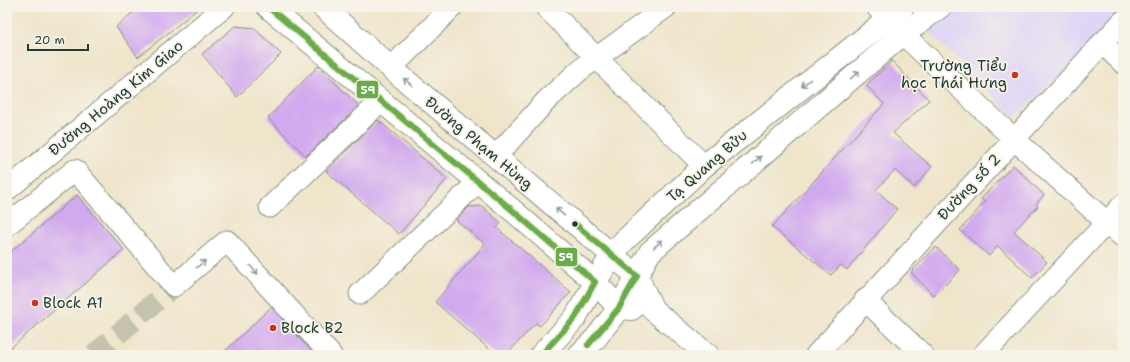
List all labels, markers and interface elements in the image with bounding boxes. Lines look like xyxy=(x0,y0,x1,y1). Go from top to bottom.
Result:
scale bar xyxy=(28,26,88,52)
text: 20 m xyxy=(34,32,65,48)
street label: Đường Hoàng Kim Giao xyxy=(44,36,188,160)
place label: Trường Tiểu học Thái Hưng xyxy=(901,56,1007,93)
one-way arrow xyxy=(850,70,861,79)
marker: Trường Tiểu học Thái Hưng xyxy=(1010,70,1020,80)
one-way arrow xyxy=(403,78,413,87)
one-way arrow xyxy=(801,79,812,87)
line badge: 59 xyxy=(356,80,379,99)
text: 59 xyxy=(361,83,375,98)
street label: Đường Phạm Hùng xyxy=(421,92,537,194)
street label: Tạ Quang Bửu xyxy=(662,125,752,207)
street label: Đường số 2 xyxy=(933,149,1005,225)
one-way arrow xyxy=(752,155,762,164)
one-way arrow xyxy=(555,207,566,216)
unlabelled marker xyxy=(570,219,580,229)
one-way arrow xyxy=(653,240,664,249)
line badge: 59 xyxy=(555,247,578,267)
text: 59 xyxy=(559,250,573,265)
one-way arrow xyxy=(195,259,206,268)
one-way arrow xyxy=(249,265,258,275)
place label: Block A1 xyxy=(43,293,103,313)
marker: Block A1 xyxy=(30,298,40,308)
place label: Block B2 xyxy=(281,318,343,338)
marker: Block B2 xyxy=(268,323,278,333)

